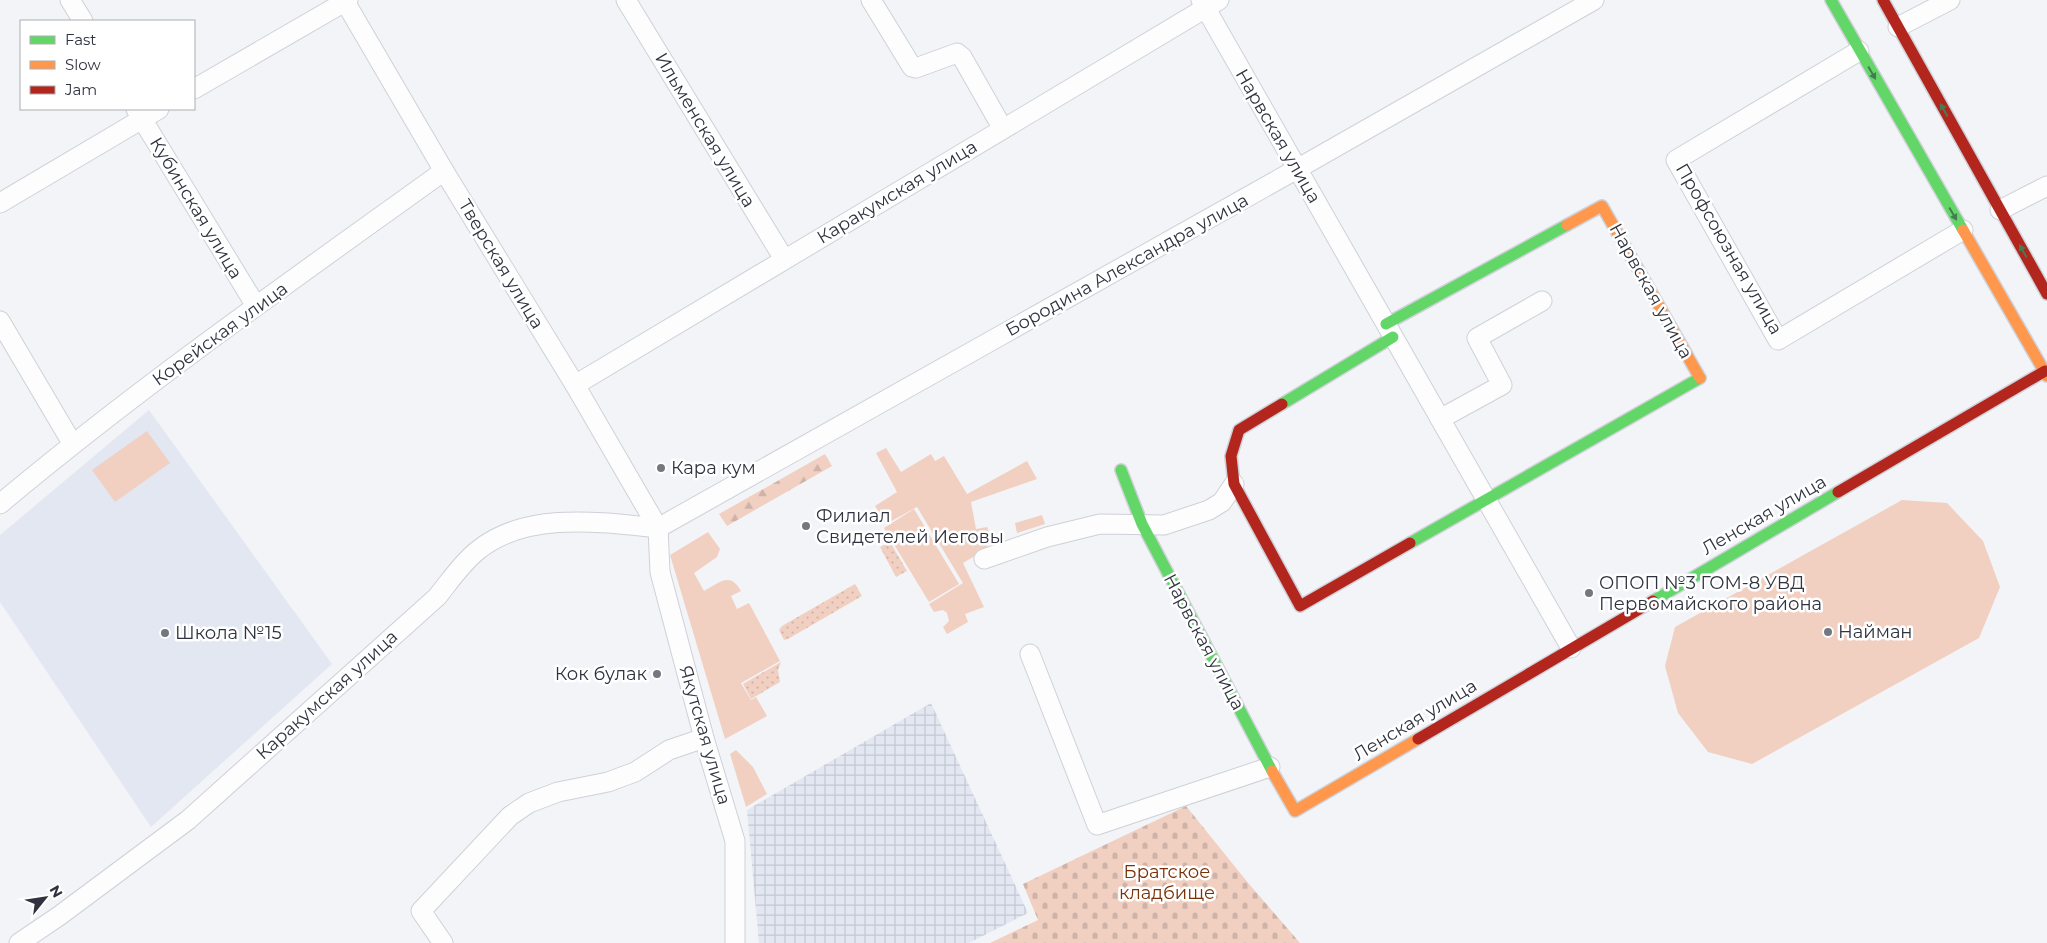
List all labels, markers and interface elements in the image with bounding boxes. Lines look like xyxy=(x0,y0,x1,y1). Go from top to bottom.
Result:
legend xyxy=(20,20,195,110)
text: Fast xyxy=(65,30,96,49)
street label: Ильменская улица xyxy=(650,49,760,211)
text: Slow xyxy=(65,55,101,74)
street label: Нарвская улица xyxy=(1231,65,1325,207)
one-way arrow xyxy=(1868,65,1876,80)
text: Jam xyxy=(64,80,97,99)
one-way arrow xyxy=(1939,103,1948,116)
street label: Кубинская улица xyxy=(145,133,247,283)
street label: Каракумская улица xyxy=(813,136,981,248)
street label: Профсоюзная улица xyxy=(1671,160,1787,338)
street label: Бородина Александра улица xyxy=(1002,189,1252,341)
street label: Тверская улица xyxy=(454,195,548,333)
one-way arrow xyxy=(1949,207,1958,220)
street label: Нарвская улица xyxy=(1605,220,1697,362)
one-way arrow xyxy=(2019,244,2027,259)
street label: Корейская улица xyxy=(148,277,292,391)
place label: Кара кум xyxy=(671,457,756,479)
marker: Кара кум xyxy=(655,462,667,474)
street label: Ленская улица xyxy=(1698,470,1830,560)
place label: Филиал Свидетелей Иеговы xyxy=(816,505,1004,548)
marker: Филиал Свидетелей Иеговы xyxy=(800,520,812,532)
street label: Нарвская улица xyxy=(1159,570,1249,714)
place label: ОПОП №3 ГОМ-8 УВД Первомайского района xyxy=(1599,572,1822,615)
marker: ОПОП №3 ГОМ-8 УВД Первомайского района xyxy=(1583,587,1595,599)
place label: Найман xyxy=(1838,621,1913,643)
place label: Школа №15 xyxy=(175,622,282,644)
street label: Каракумская улица xyxy=(252,626,402,764)
marker: Найман xyxy=(1822,626,1834,638)
marker: Школа №15 xyxy=(159,627,171,639)
place label: Кок булак xyxy=(555,663,648,685)
street label: Якутская улица xyxy=(675,663,735,807)
marker: Кок булак xyxy=(651,668,663,680)
street label: Ленская улица xyxy=(1349,674,1481,766)
park label: Братское кладбище xyxy=(1119,861,1215,904)
north arrow xyxy=(20,873,70,923)
text: N xyxy=(46,882,67,901)

